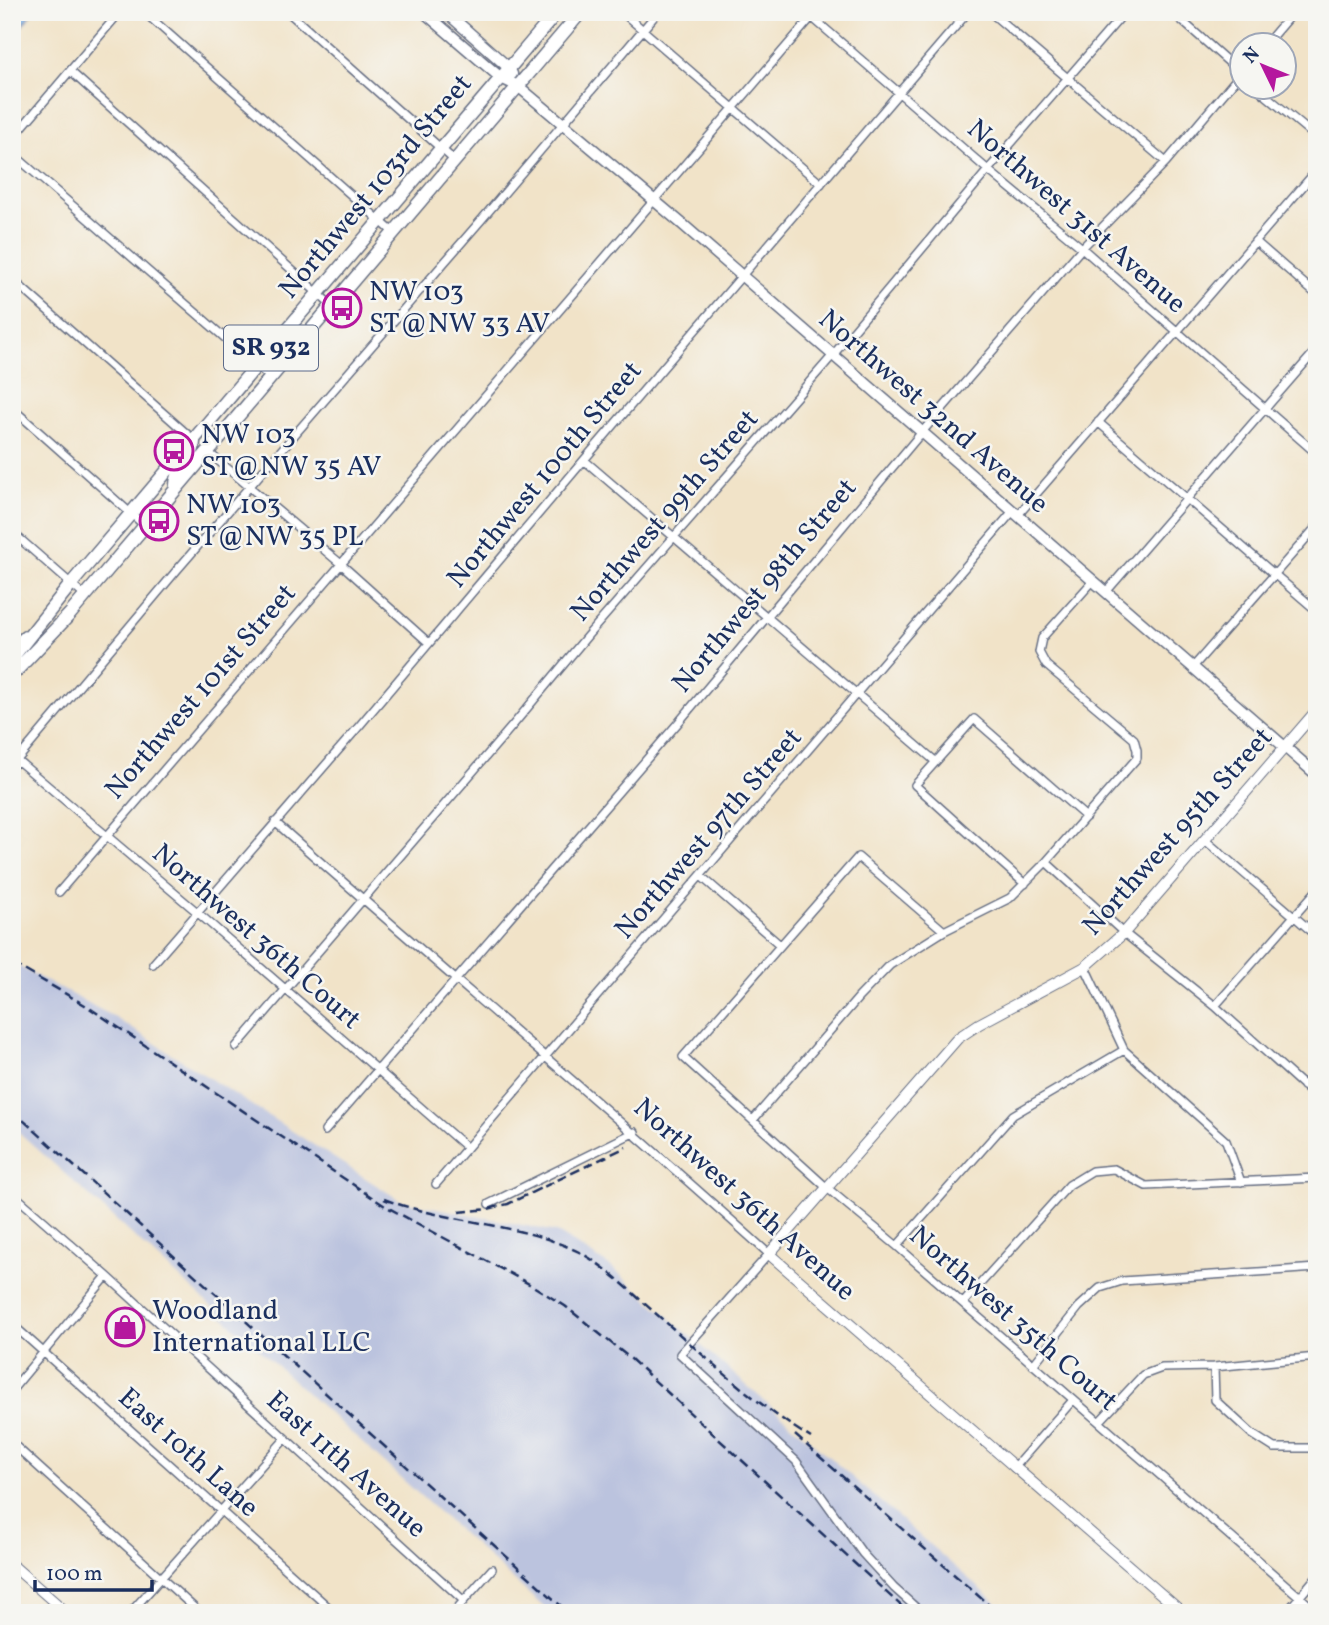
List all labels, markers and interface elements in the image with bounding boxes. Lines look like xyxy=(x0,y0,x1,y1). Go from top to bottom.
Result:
north arrow xyxy=(1228,32,1298,102)
text: N xyxy=(1238,42,1266,70)
street label: Northwest 103rd Street xyxy=(270,66,482,308)
street label: Northwest 31st Avenue xyxy=(958,111,1194,323)
place label: NW 103 ST@NW 33 AV xyxy=(369,273,550,344)
bus stop icon: NW 103 ST@NW 33 AV xyxy=(321,287,363,329)
street label: Northwest 32nd Avenue xyxy=(809,301,1057,523)
road number: SR 932 xyxy=(224,326,318,370)
street label: Northwest 100th Street xyxy=(438,353,652,597)
street label: Northwest 99th Street xyxy=(562,401,768,631)
place label: NW 103 ST@NW 35 AV xyxy=(201,416,381,487)
bus stop icon: NW 103 ST@NW 35 AV xyxy=(153,430,195,472)
street label: Northwest 98th Street xyxy=(664,470,866,702)
place label: NW 103 ST@NW 35 PL xyxy=(186,486,364,557)
bus stop icon: NW 103 ST@NW 35 PL xyxy=(138,500,180,542)
street label: Northwest 101st Street xyxy=(96,576,306,808)
street label: Northwest 95th Street xyxy=(1074,719,1282,945)
street label: Northwest 97th Street xyxy=(606,720,812,948)
street label: Northwest 36th Court xyxy=(143,835,369,1039)
street label: Northwest 36th Avenue xyxy=(624,1089,864,1311)
street label: Northwest 35th Court xyxy=(900,1217,1126,1421)
place label: Woodland International LLC xyxy=(152,1292,371,1363)
shop icon: Woodland International LLC xyxy=(104,1306,146,1348)
street label: East 10th Lane xyxy=(109,1379,267,1527)
street label: East 11th Avenue xyxy=(257,1382,435,1548)
scale bar xyxy=(35,1548,152,1592)
text: 100 m xyxy=(46,1560,103,1589)

